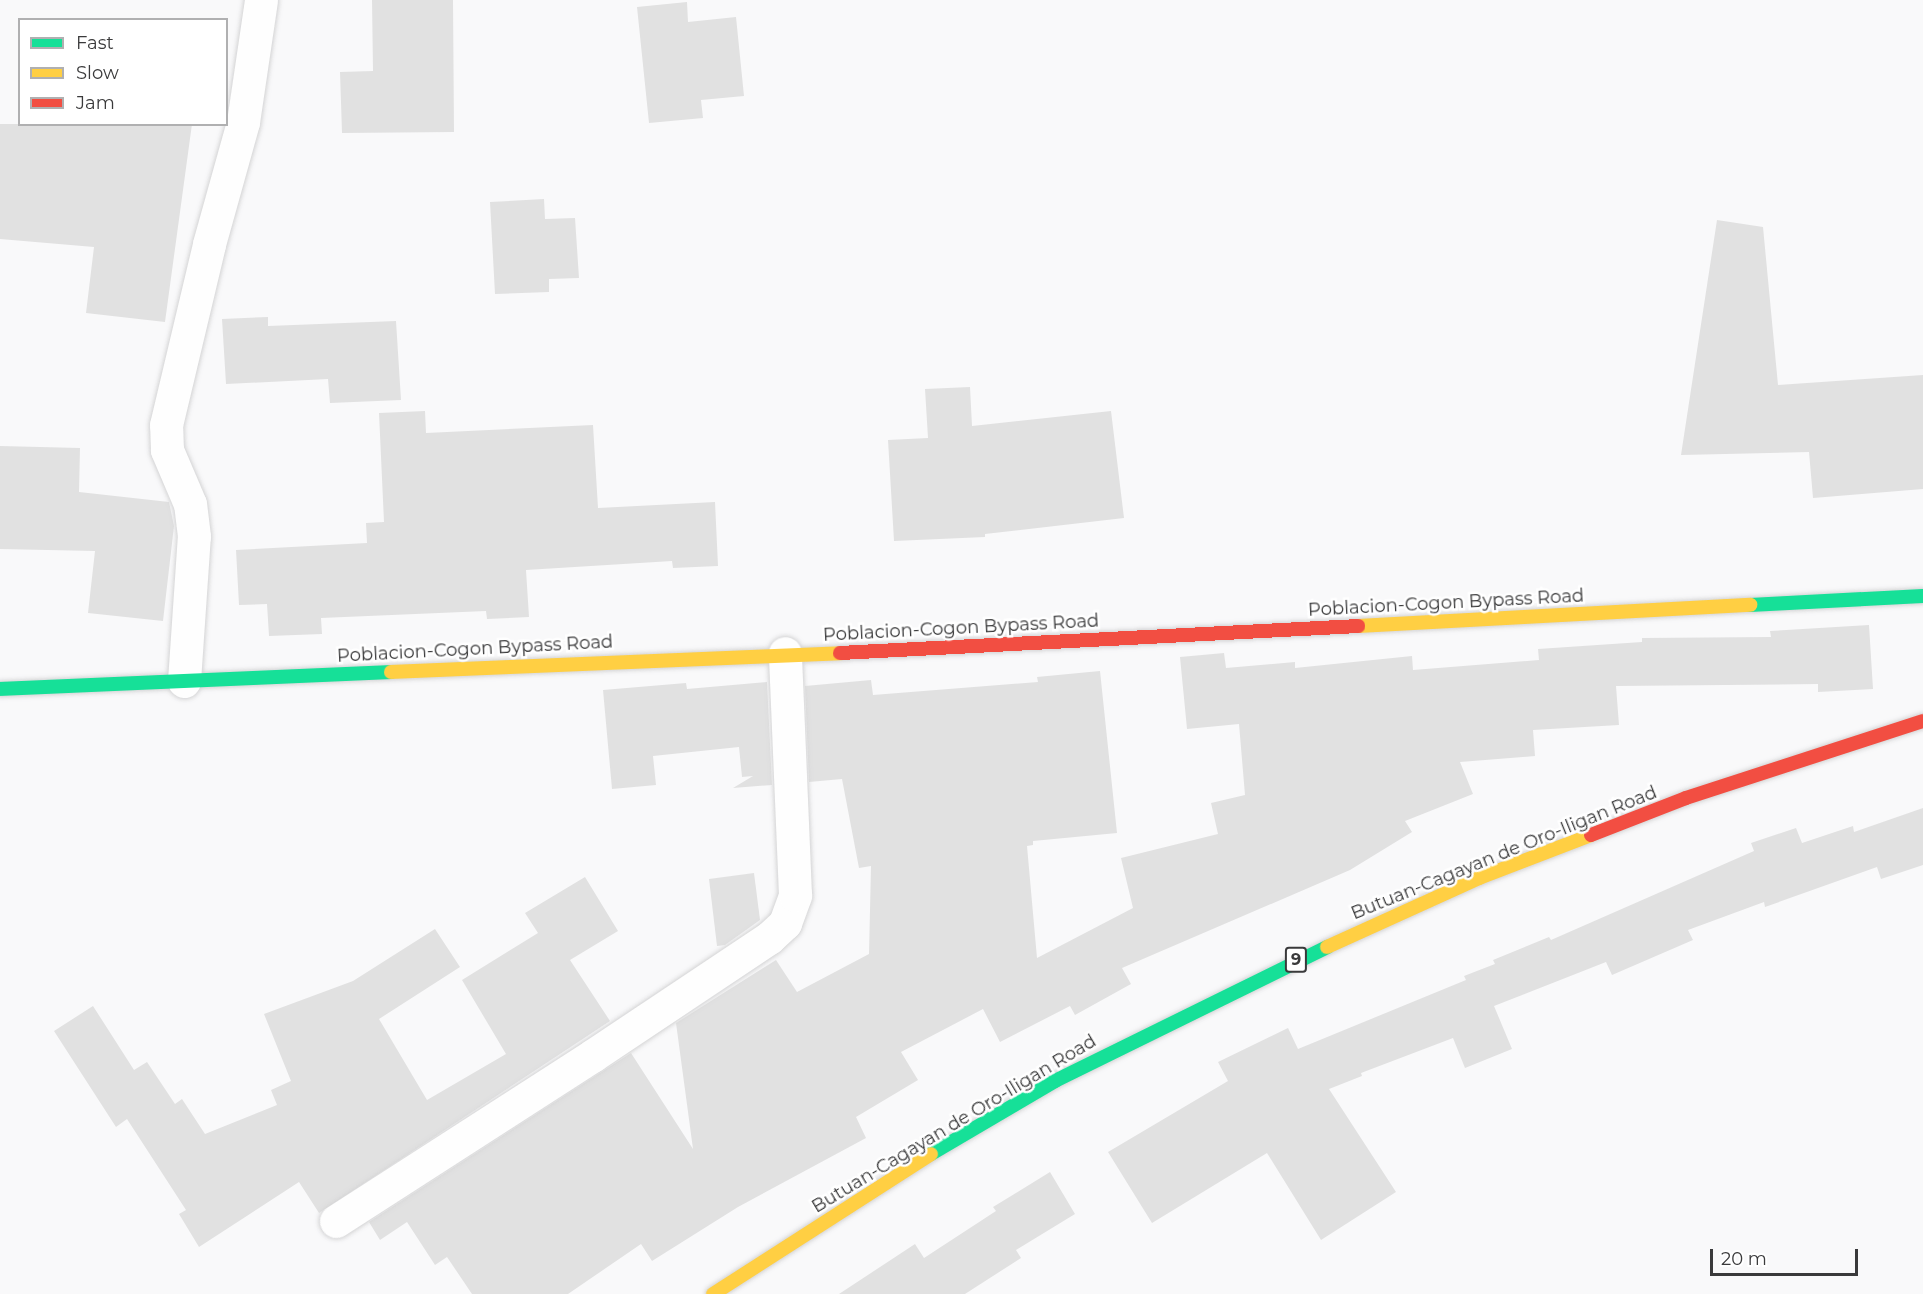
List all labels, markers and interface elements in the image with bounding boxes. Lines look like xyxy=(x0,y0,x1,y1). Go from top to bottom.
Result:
legend xyxy=(18,18,228,126)
text: Fast xyxy=(76,32,114,54)
text: Slow xyxy=(76,62,119,84)
text: Jam xyxy=(76,92,115,114)
street label: Poblacion-Cogon Bypass Road xyxy=(1307,585,1585,621)
street label: Poblacion-Cogon Bypass Road xyxy=(822,610,1100,646)
street label: Poblacion-Cogon Bypass Road xyxy=(336,631,614,667)
street label: Butuan-Cagayan de Oro-Iligan Road xyxy=(1348,782,1660,924)
road number: 9 xyxy=(1284,947,1308,973)
street label: Butuan-Cagayan de Oro-Iligan Road xyxy=(808,1030,1100,1218)
scale bar xyxy=(1713,1237,1862,1275)
text: 20 m xyxy=(1721,1248,1767,1270)

